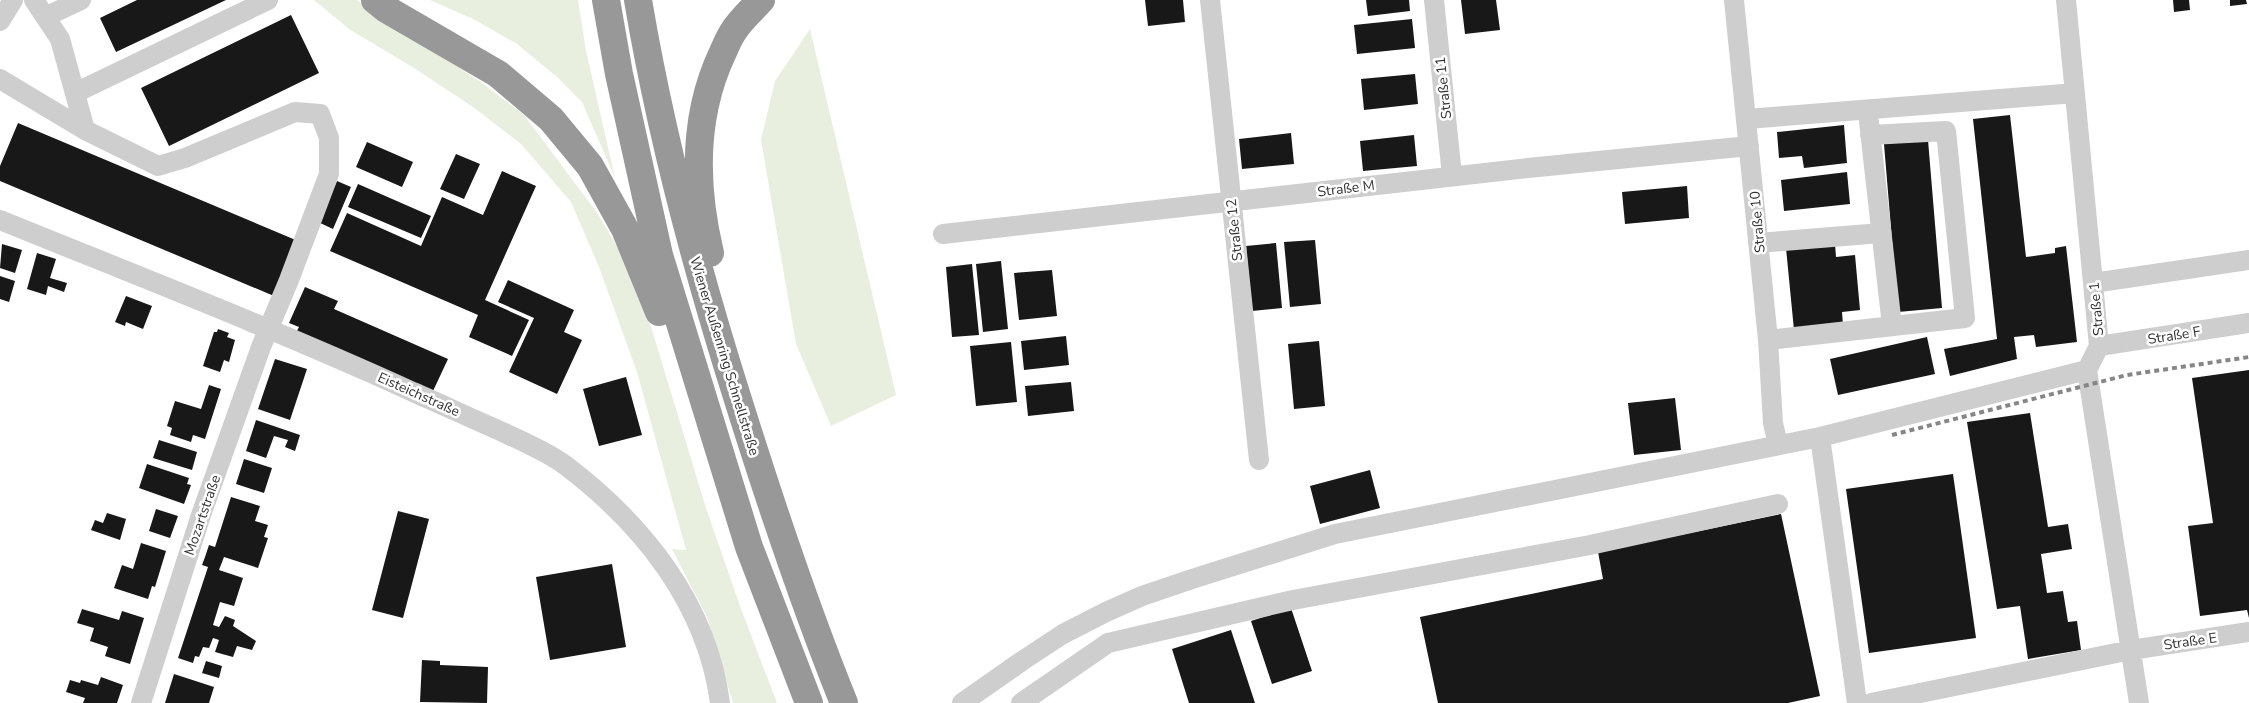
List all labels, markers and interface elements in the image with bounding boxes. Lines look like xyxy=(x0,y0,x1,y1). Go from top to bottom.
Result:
street label: Straße 11 xyxy=(1431,56,1456,120)
street label: Straße M xyxy=(1316,176,1376,201)
street label: Straße 10 xyxy=(1745,190,1770,254)
street label: Straße 12 xyxy=(1222,198,1247,262)
street label: Wiener Außenring Schnellstraße xyxy=(685,254,764,458)
street label: Straße 1 xyxy=(2085,281,2108,337)
street label: Straße F xyxy=(2146,322,2202,349)
street label: Eisteichstraße xyxy=(375,368,463,421)
street label: Mozartstraße xyxy=(180,472,225,558)
street label: Straße E xyxy=(2162,628,2218,655)

